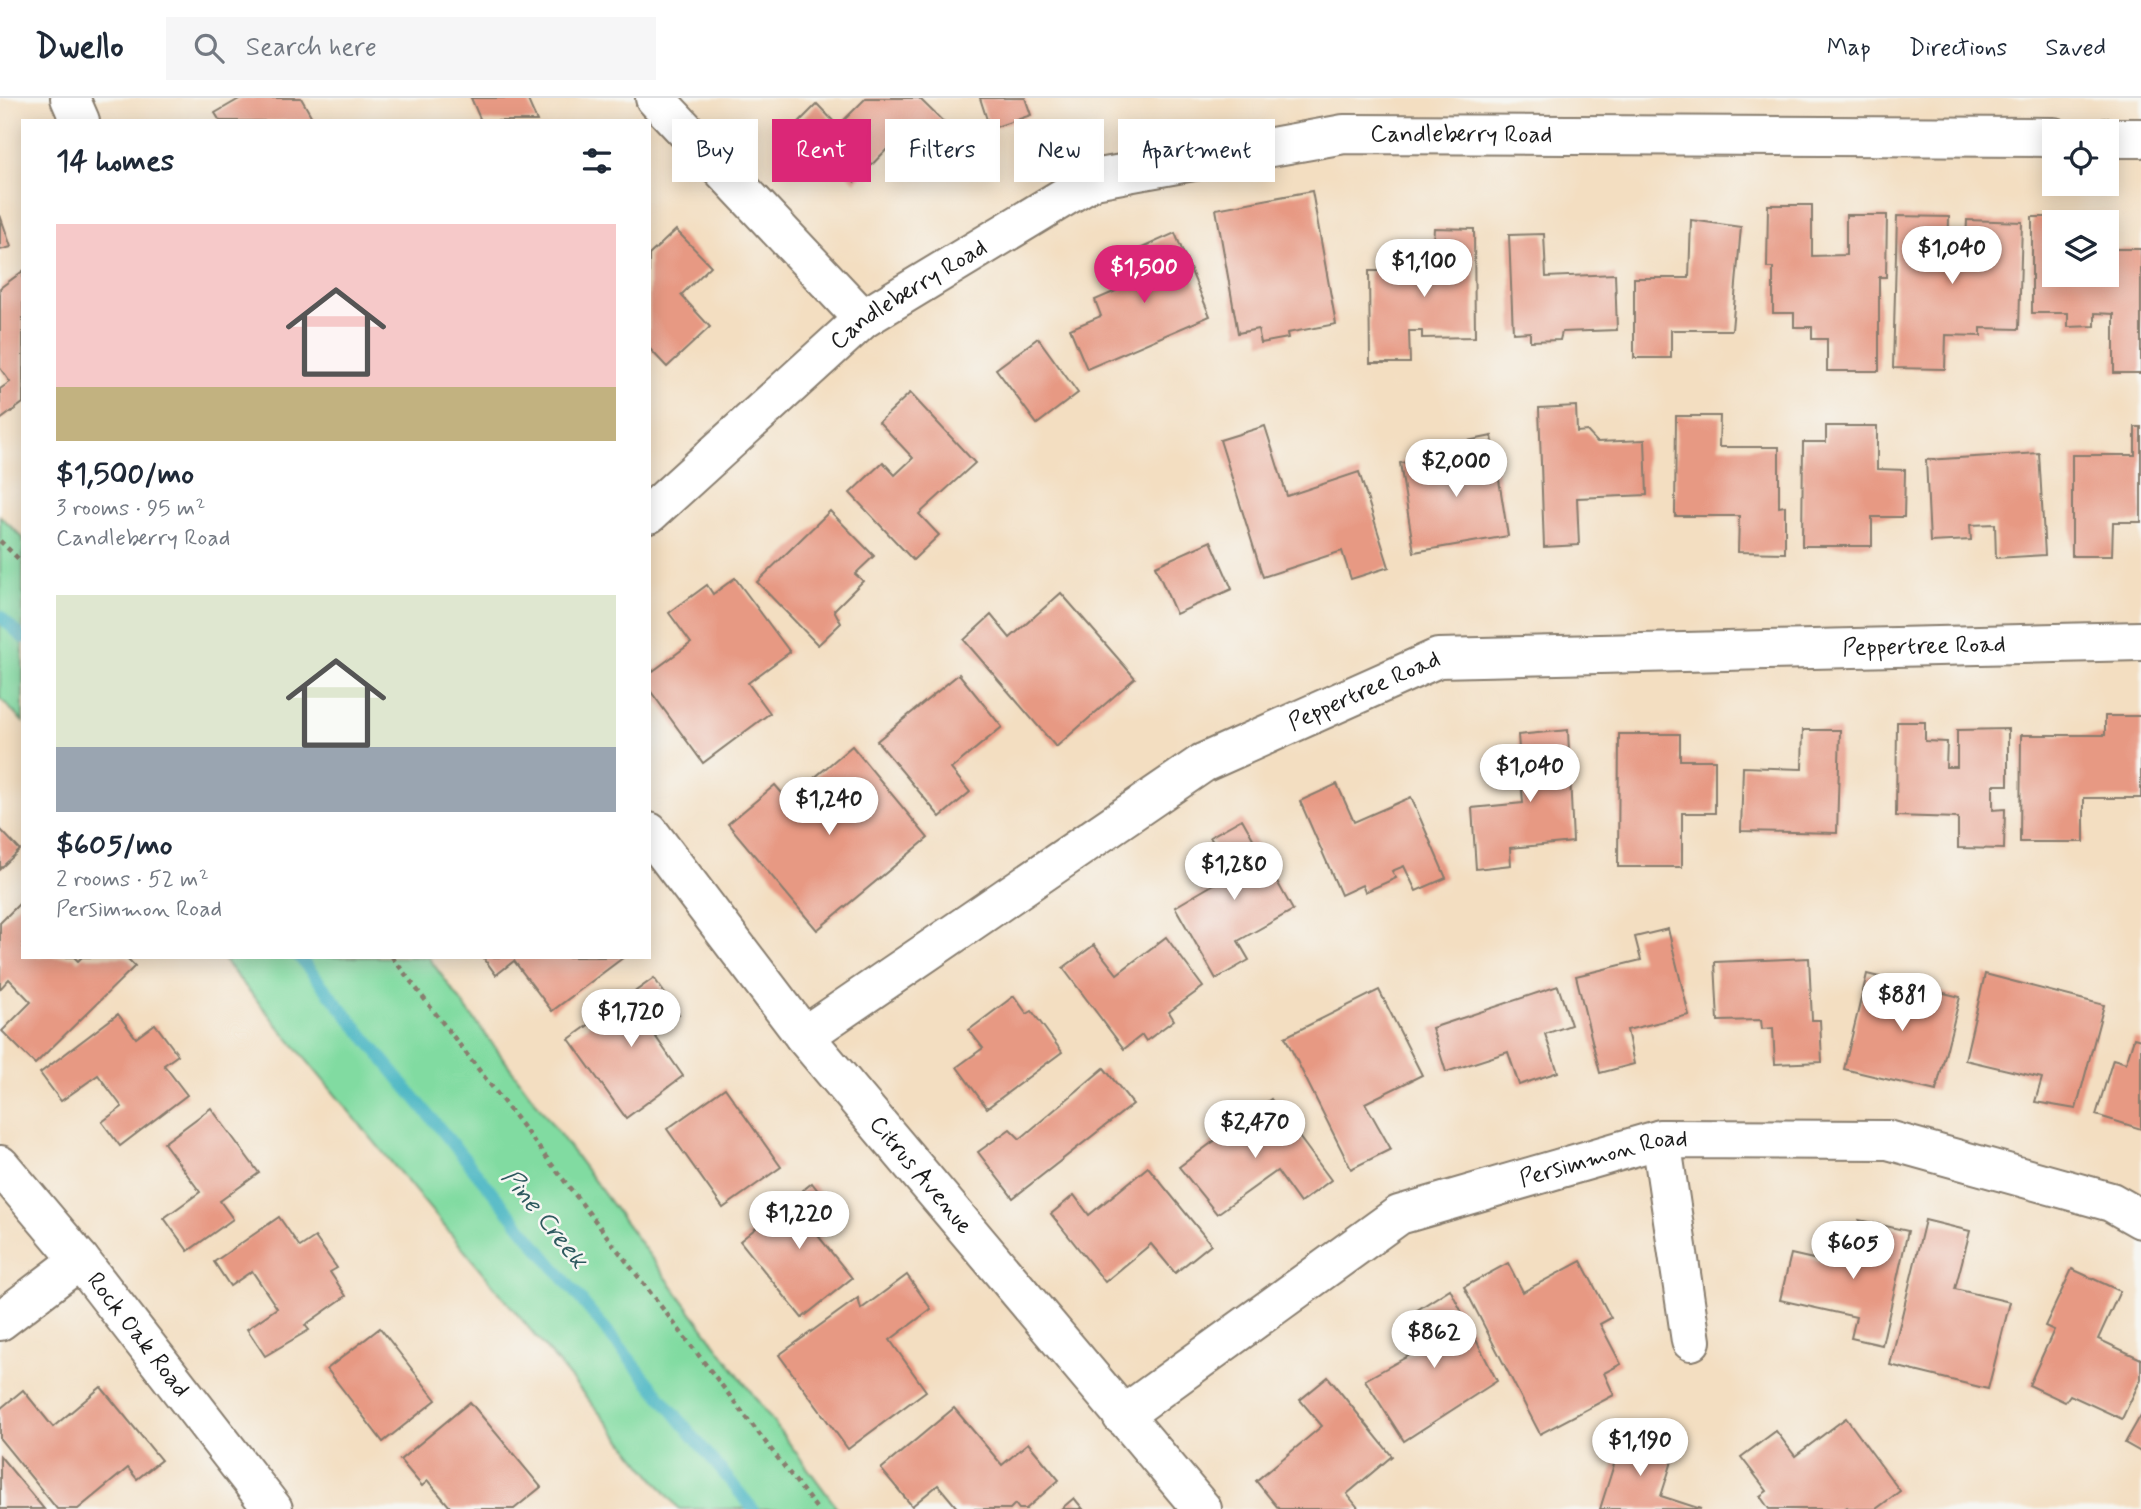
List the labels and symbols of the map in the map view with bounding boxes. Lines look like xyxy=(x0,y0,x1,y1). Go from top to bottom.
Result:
street label: Candleberry Road xyxy=(1370,119,1552,150)
pin: $1,040 xyxy=(1895,226,2009,286)
street label: Candleberry Road xyxy=(823,232,993,357)
pin: $1,100 xyxy=(1367,240,1481,299)
pin: $1,500 xyxy=(1087,246,1201,305)
pin: $2,000 xyxy=(1399,440,1513,499)
street label: Peppertree Road xyxy=(1842,629,2006,664)
street label: Peppertree Road xyxy=(1283,644,1445,738)
pin: $1,040 xyxy=(1473,744,1587,804)
pin: $1,240 xyxy=(772,778,886,837)
pin: $1,280 xyxy=(1177,842,1291,902)
pin: $881 xyxy=(1861,974,1943,1033)
pin: $1,720 xyxy=(574,990,688,1049)
pin: $2,470 xyxy=(1198,1100,1312,1160)
street label: Citrus Avenue xyxy=(862,1109,980,1241)
street label: Persimmon Road xyxy=(1516,1123,1688,1195)
water label: Pine Creek xyxy=(493,1162,596,1277)
pin: $1,220 xyxy=(742,1192,856,1251)
pin: $605 xyxy=(1812,1222,1894,1281)
street label: Rock Oak Road xyxy=(80,1266,196,1404)
pin: $862 xyxy=(1393,1310,1475,1370)
pin: $1,190 xyxy=(1583,1418,1697,1478)

